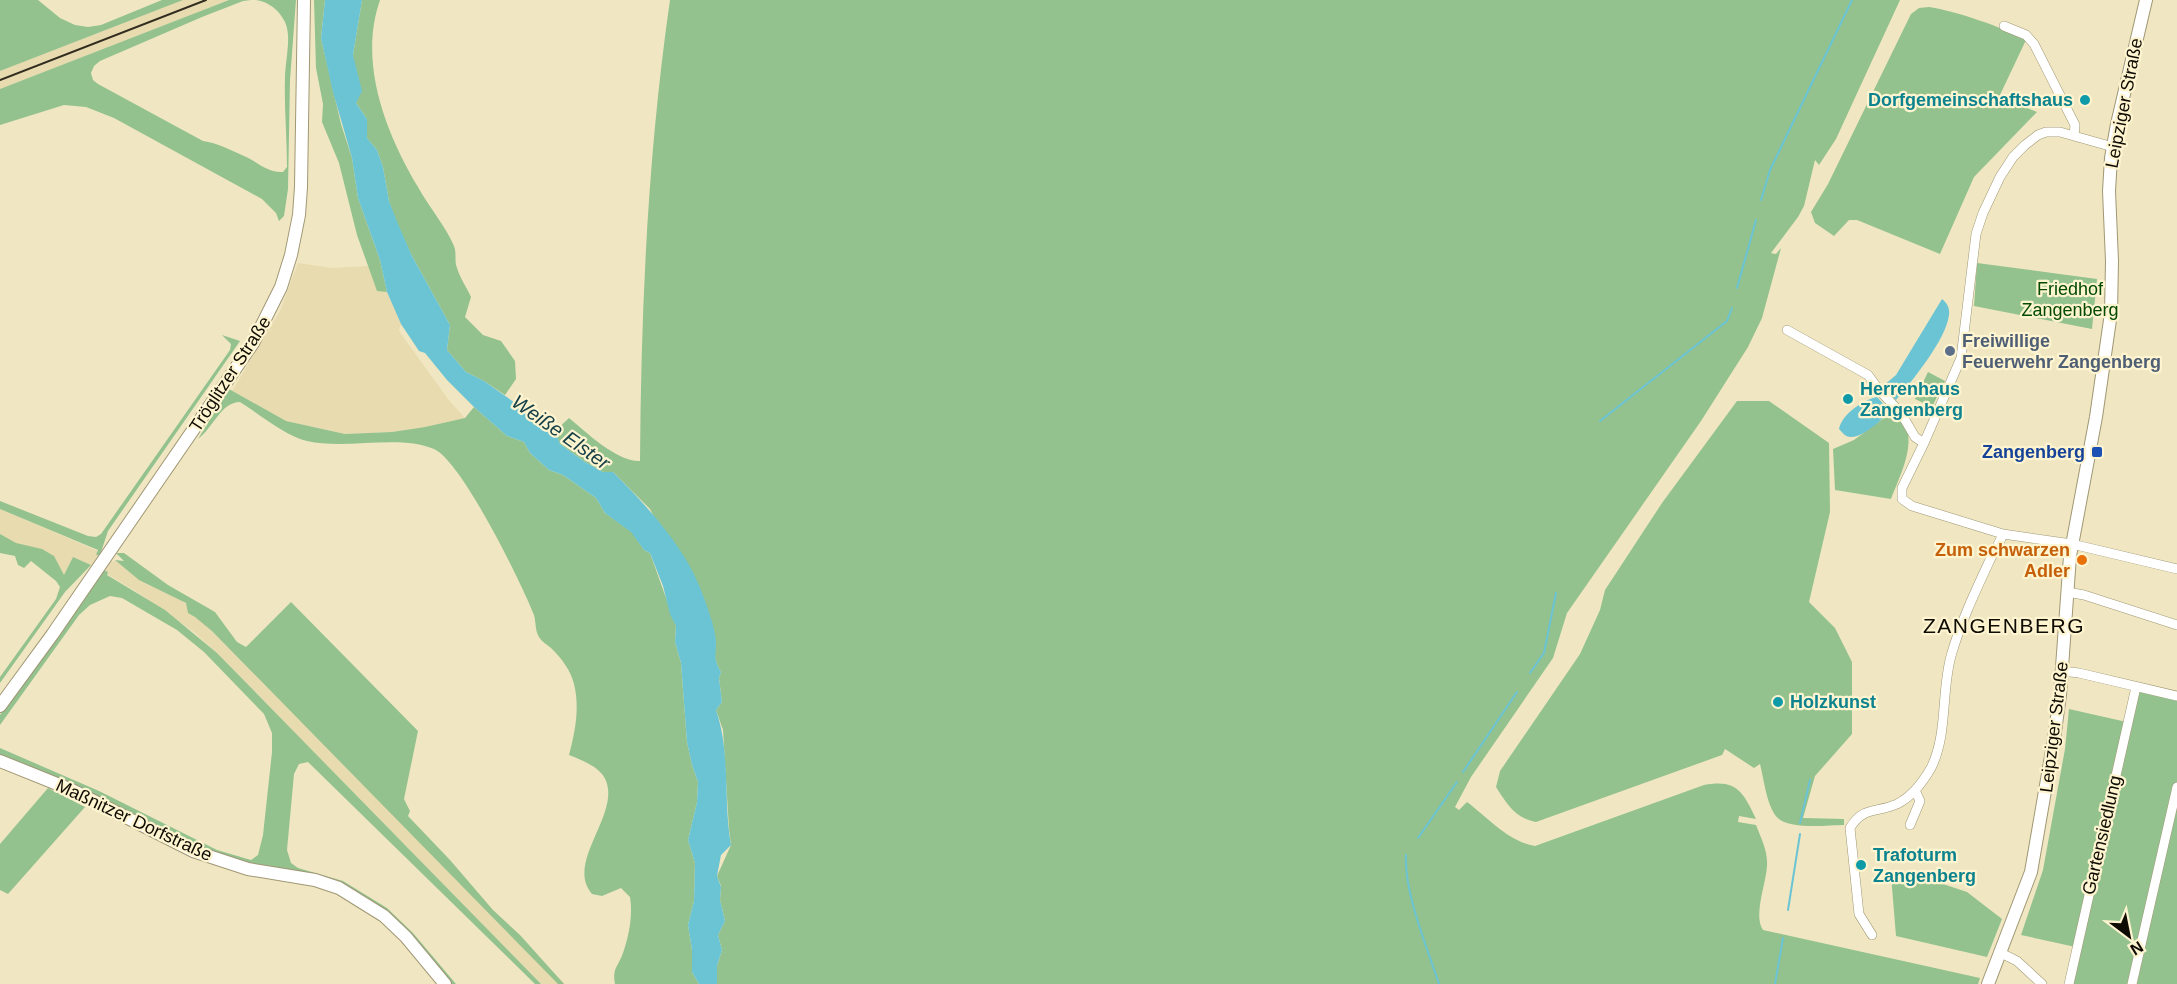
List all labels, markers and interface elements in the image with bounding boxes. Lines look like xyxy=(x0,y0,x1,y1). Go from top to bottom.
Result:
street label: Leipziger Straße xyxy=(2102,36,2146,170)
place label: Dorfgemeinschaftshaus xyxy=(1868,90,2073,110)
marker: Dorfgemeinschaftshaus xyxy=(2078,93,2092,107)
park label: Friedhof Zangenberg xyxy=(2021,279,2119,320)
street label: Tröglitzer Straße xyxy=(185,313,275,435)
place label: Freiwillige Feuerwehr Zangenberg xyxy=(1962,331,2161,372)
marker: Freiwillige Feuerwehr Zangenberg xyxy=(1943,344,1957,358)
place label: Herrenhaus Zangenberg xyxy=(1860,379,1963,420)
water label: Weiße Elster xyxy=(508,390,615,474)
marker: Herrenhaus Zangenberg xyxy=(1841,392,1855,406)
place label: Zangenberg xyxy=(1982,442,2085,462)
marker: Zangenberg xyxy=(2090,445,2104,459)
place label: Zum schwarzen Adler xyxy=(1935,540,2070,581)
marker: Zum schwarzen Adler xyxy=(2075,553,2089,567)
district label: ZANGENBERG xyxy=(1923,614,2085,637)
street label: Leipziger Straße xyxy=(2036,660,2072,794)
place label: Holzkunst xyxy=(1790,692,1876,712)
marker: Holzkunst xyxy=(1771,695,1785,709)
street label: Gartensiedlung xyxy=(2079,773,2125,897)
street label: Maßnitzer Dorfstraße xyxy=(53,775,215,865)
place label: Trafoturm Zangenberg xyxy=(1873,845,1976,886)
marker: Trafoturm Zangenberg xyxy=(1854,858,1868,872)
north arrow xyxy=(2099,906,2159,966)
text: N xyxy=(2127,938,2146,959)

